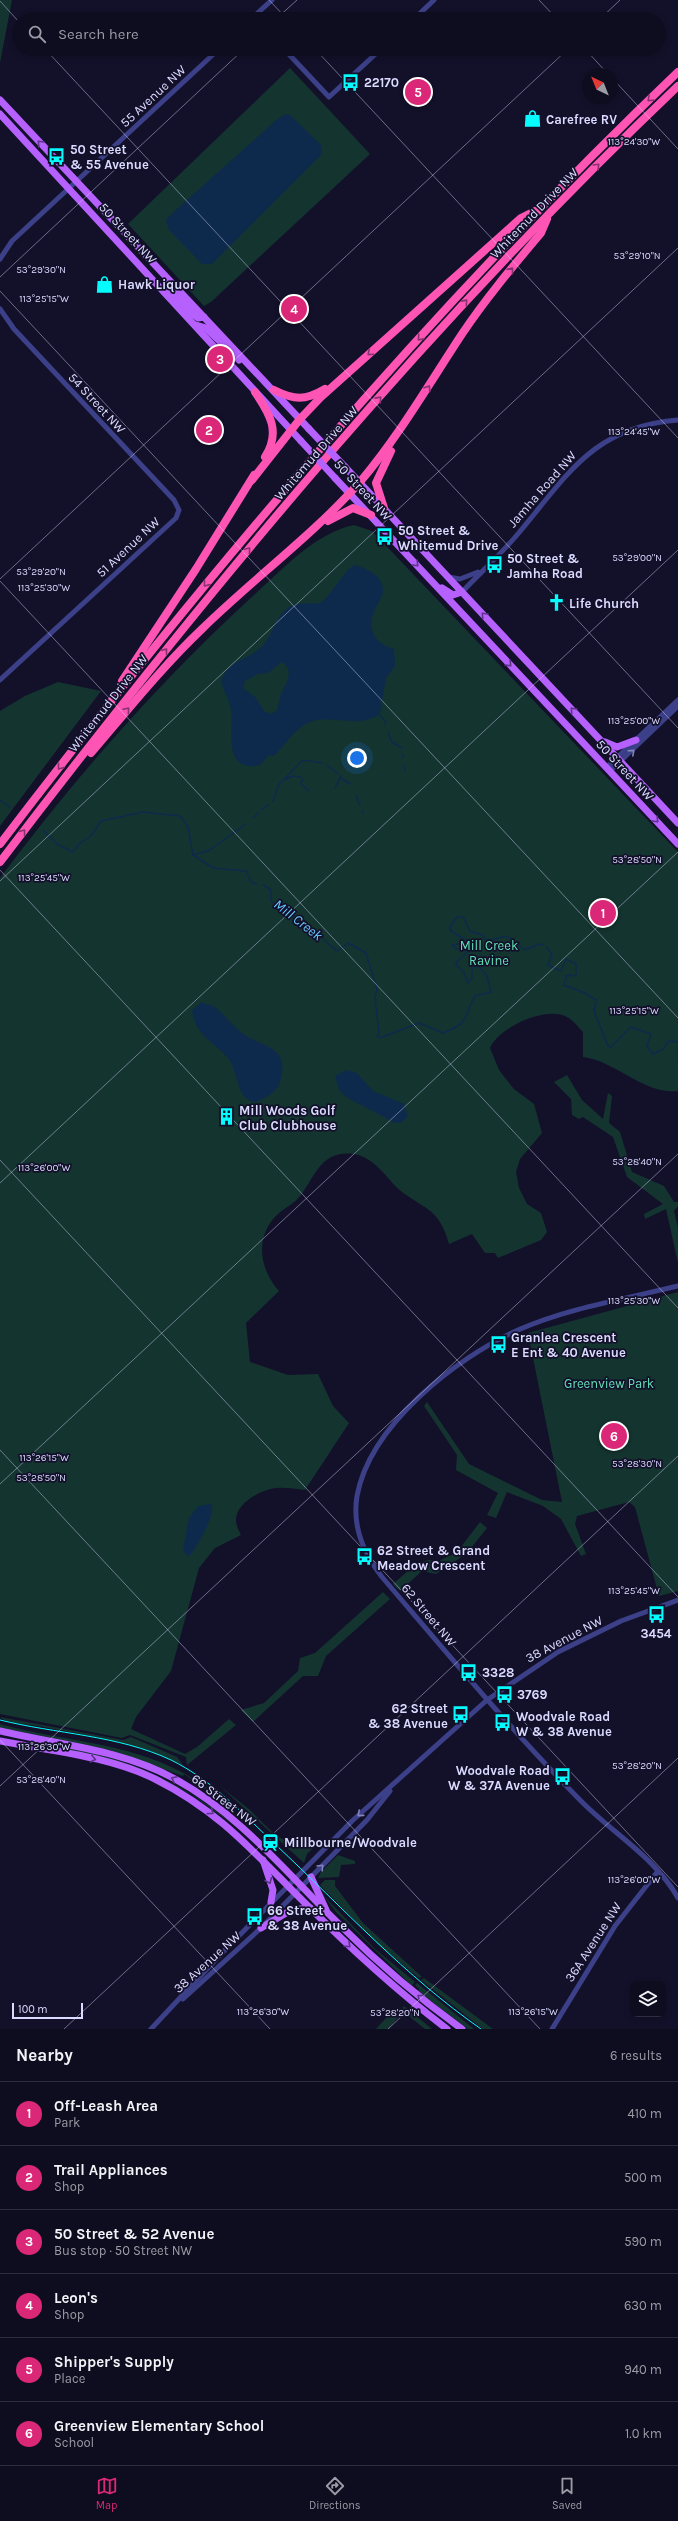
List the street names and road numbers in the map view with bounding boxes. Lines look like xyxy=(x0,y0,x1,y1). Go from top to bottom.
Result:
street label: 55 Avenue NW xyxy=(117,62,189,130)
street label: Whitemud Drive NW xyxy=(487,164,581,261)
street label: 50 Street NW xyxy=(96,200,160,267)
street label: 54 Street NW xyxy=(65,370,129,437)
street label: Whitemud Drive NW xyxy=(271,403,361,503)
street label: Jamha Road NW xyxy=(505,448,579,530)
street label: 50 Street NW xyxy=(331,457,395,524)
street label: 51 Avenue NW xyxy=(93,514,163,580)
street label: Whitemud Drive NW xyxy=(65,651,151,755)
street label: 50 Street NW xyxy=(593,737,657,804)
street label: 62 Street NW xyxy=(398,1581,460,1650)
street label: 38 Avenue NW xyxy=(523,1612,605,1666)
street label: 66 Street NW xyxy=(189,1771,260,1829)
street label: 36A Avenue NW xyxy=(562,1899,625,1985)
street label: 38 Avenue NW xyxy=(170,1928,244,1996)

